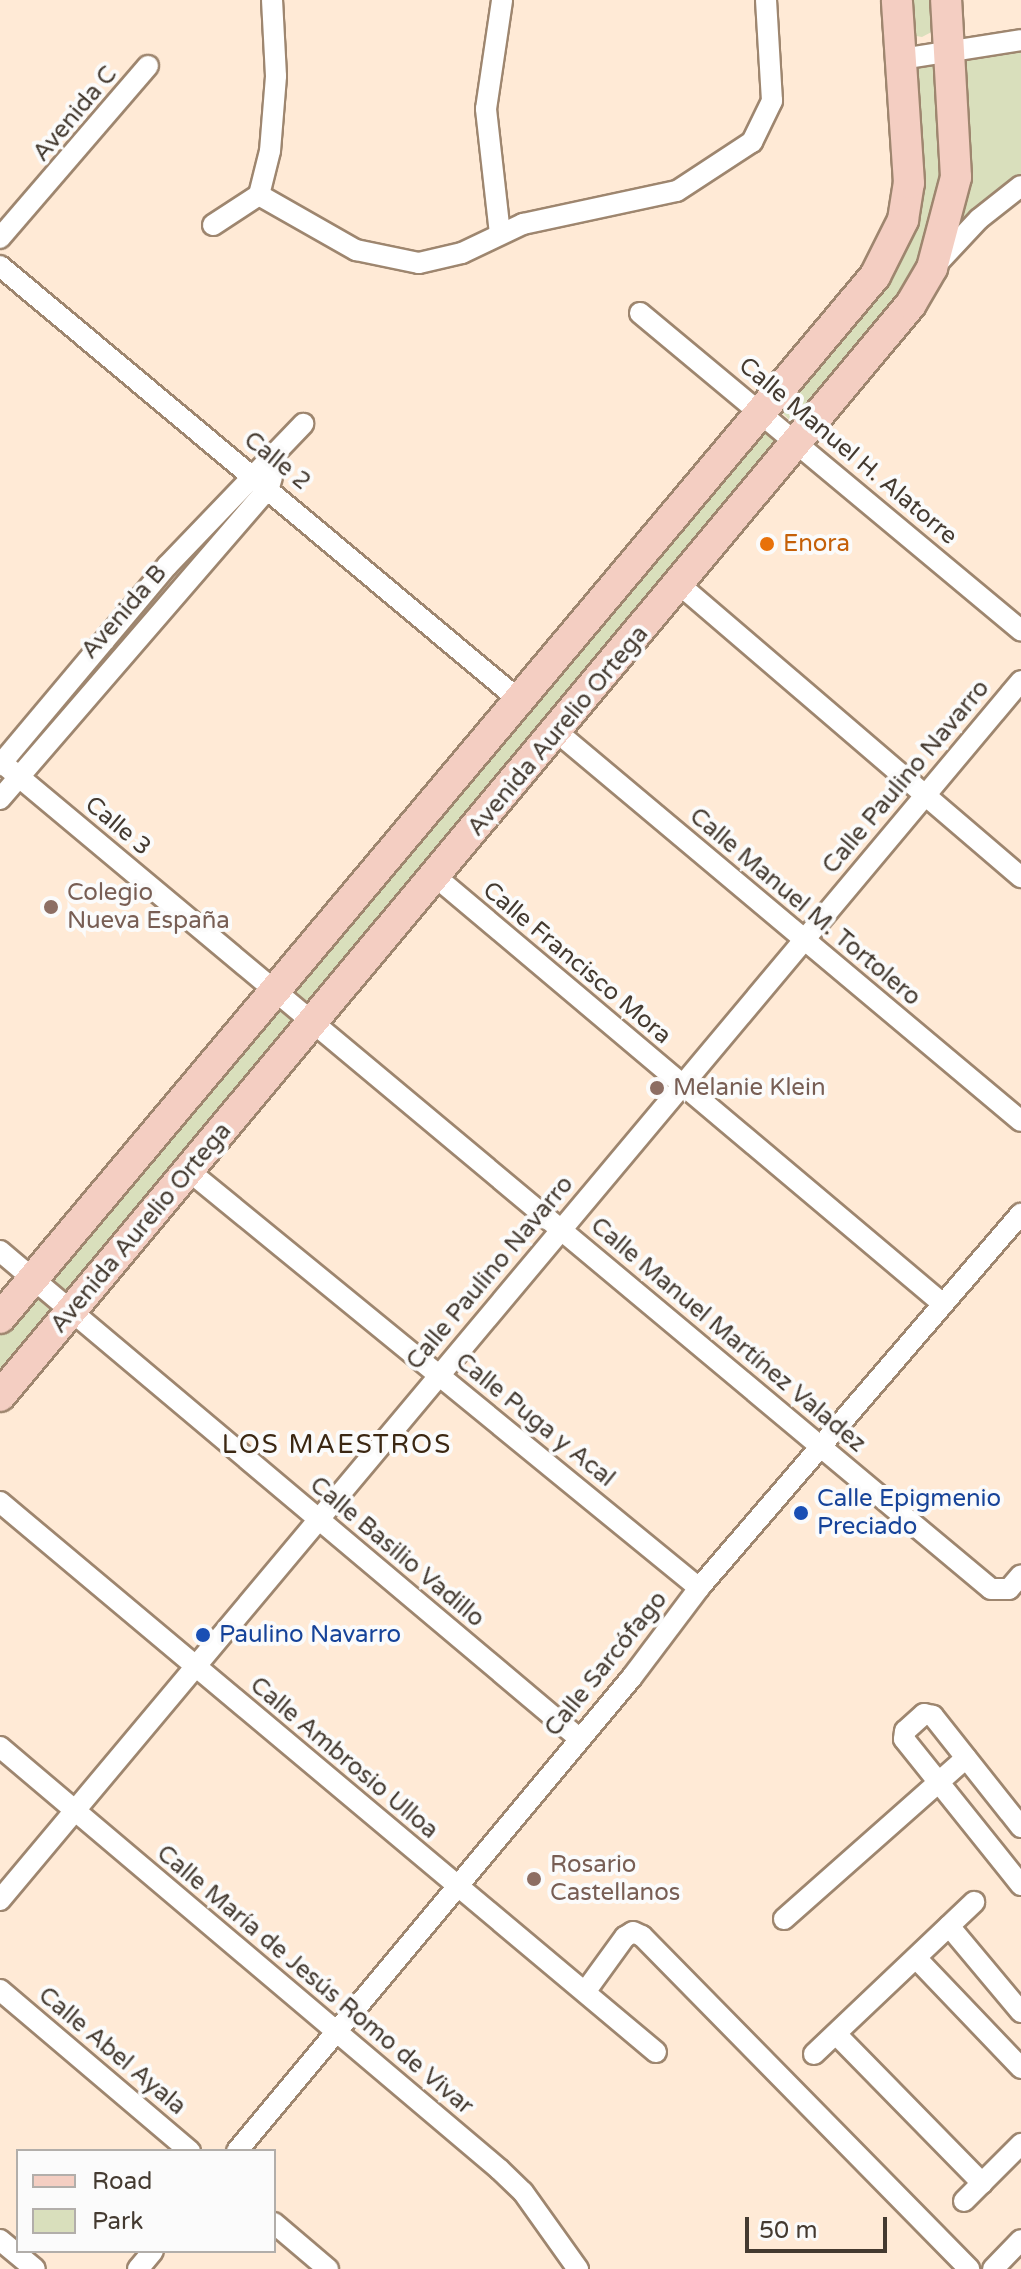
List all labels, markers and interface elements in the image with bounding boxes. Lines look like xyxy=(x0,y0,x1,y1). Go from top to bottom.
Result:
street label: Avenida C xyxy=(27,61,123,167)
street label: Calle Manuel H. Alatorre xyxy=(733,351,963,551)
street label: Calle 2 xyxy=(238,426,316,496)
place label: Enora xyxy=(783,530,850,558)
marker: Enora xyxy=(758,535,776,553)
street label: Avenida B xyxy=(75,559,173,665)
street label: Avenida Aurelio Ortega xyxy=(462,620,654,842)
street label: Calle Paulino Navarro xyxy=(817,674,995,880)
street label: Calle 3 xyxy=(79,790,157,862)
street label: Calle Manuel M. Tortolero xyxy=(684,802,926,1012)
street label: Calle Francisco Mora xyxy=(477,876,677,1050)
place label: Colegio Nueva España xyxy=(67,879,230,935)
marker: Colegio Nueva España xyxy=(42,898,60,916)
place label: Melanie Klein xyxy=(673,1074,826,1102)
marker: Melanie Klein xyxy=(648,1079,666,1097)
street label: Avenida Aurelio Ortega xyxy=(45,1117,237,1339)
street label: Calle Paulino Navarro xyxy=(401,1170,579,1376)
street label: Calle Manuel Martínez Valadez xyxy=(585,1212,871,1458)
street label: Calle Puga y Acal xyxy=(450,1347,620,1493)
district label: LOS MAESTROS xyxy=(222,1429,452,1461)
street label: Calle Basilio Vadillo xyxy=(304,1471,490,1633)
place label: Calle Epigmenio Preciado xyxy=(817,1485,1001,1541)
marker: Calle Epigmenio Preciado xyxy=(792,1504,810,1522)
street label: Calle Sarcófago xyxy=(539,1586,673,1742)
place label: Paulino Navarro xyxy=(219,1621,401,1649)
marker: Paulino Navarro xyxy=(194,1626,212,1644)
street label: Calle Ambrosio Ulloa xyxy=(244,1671,444,1845)
street label: Calle María de Jesús Romo de Vivar xyxy=(151,1839,479,2121)
place label: Rosario Castellanos xyxy=(550,1851,680,1907)
marker: Rosario Castellanos xyxy=(525,1870,543,1888)
street label: Calle Abel Ayala xyxy=(33,1981,191,2121)
legend xyxy=(16,2149,276,2253)
text: Road xyxy=(92,2167,152,2196)
scale bar xyxy=(749,2201,891,2251)
text: Park xyxy=(92,2207,143,2236)
text: 50 m xyxy=(759,2216,817,2245)

